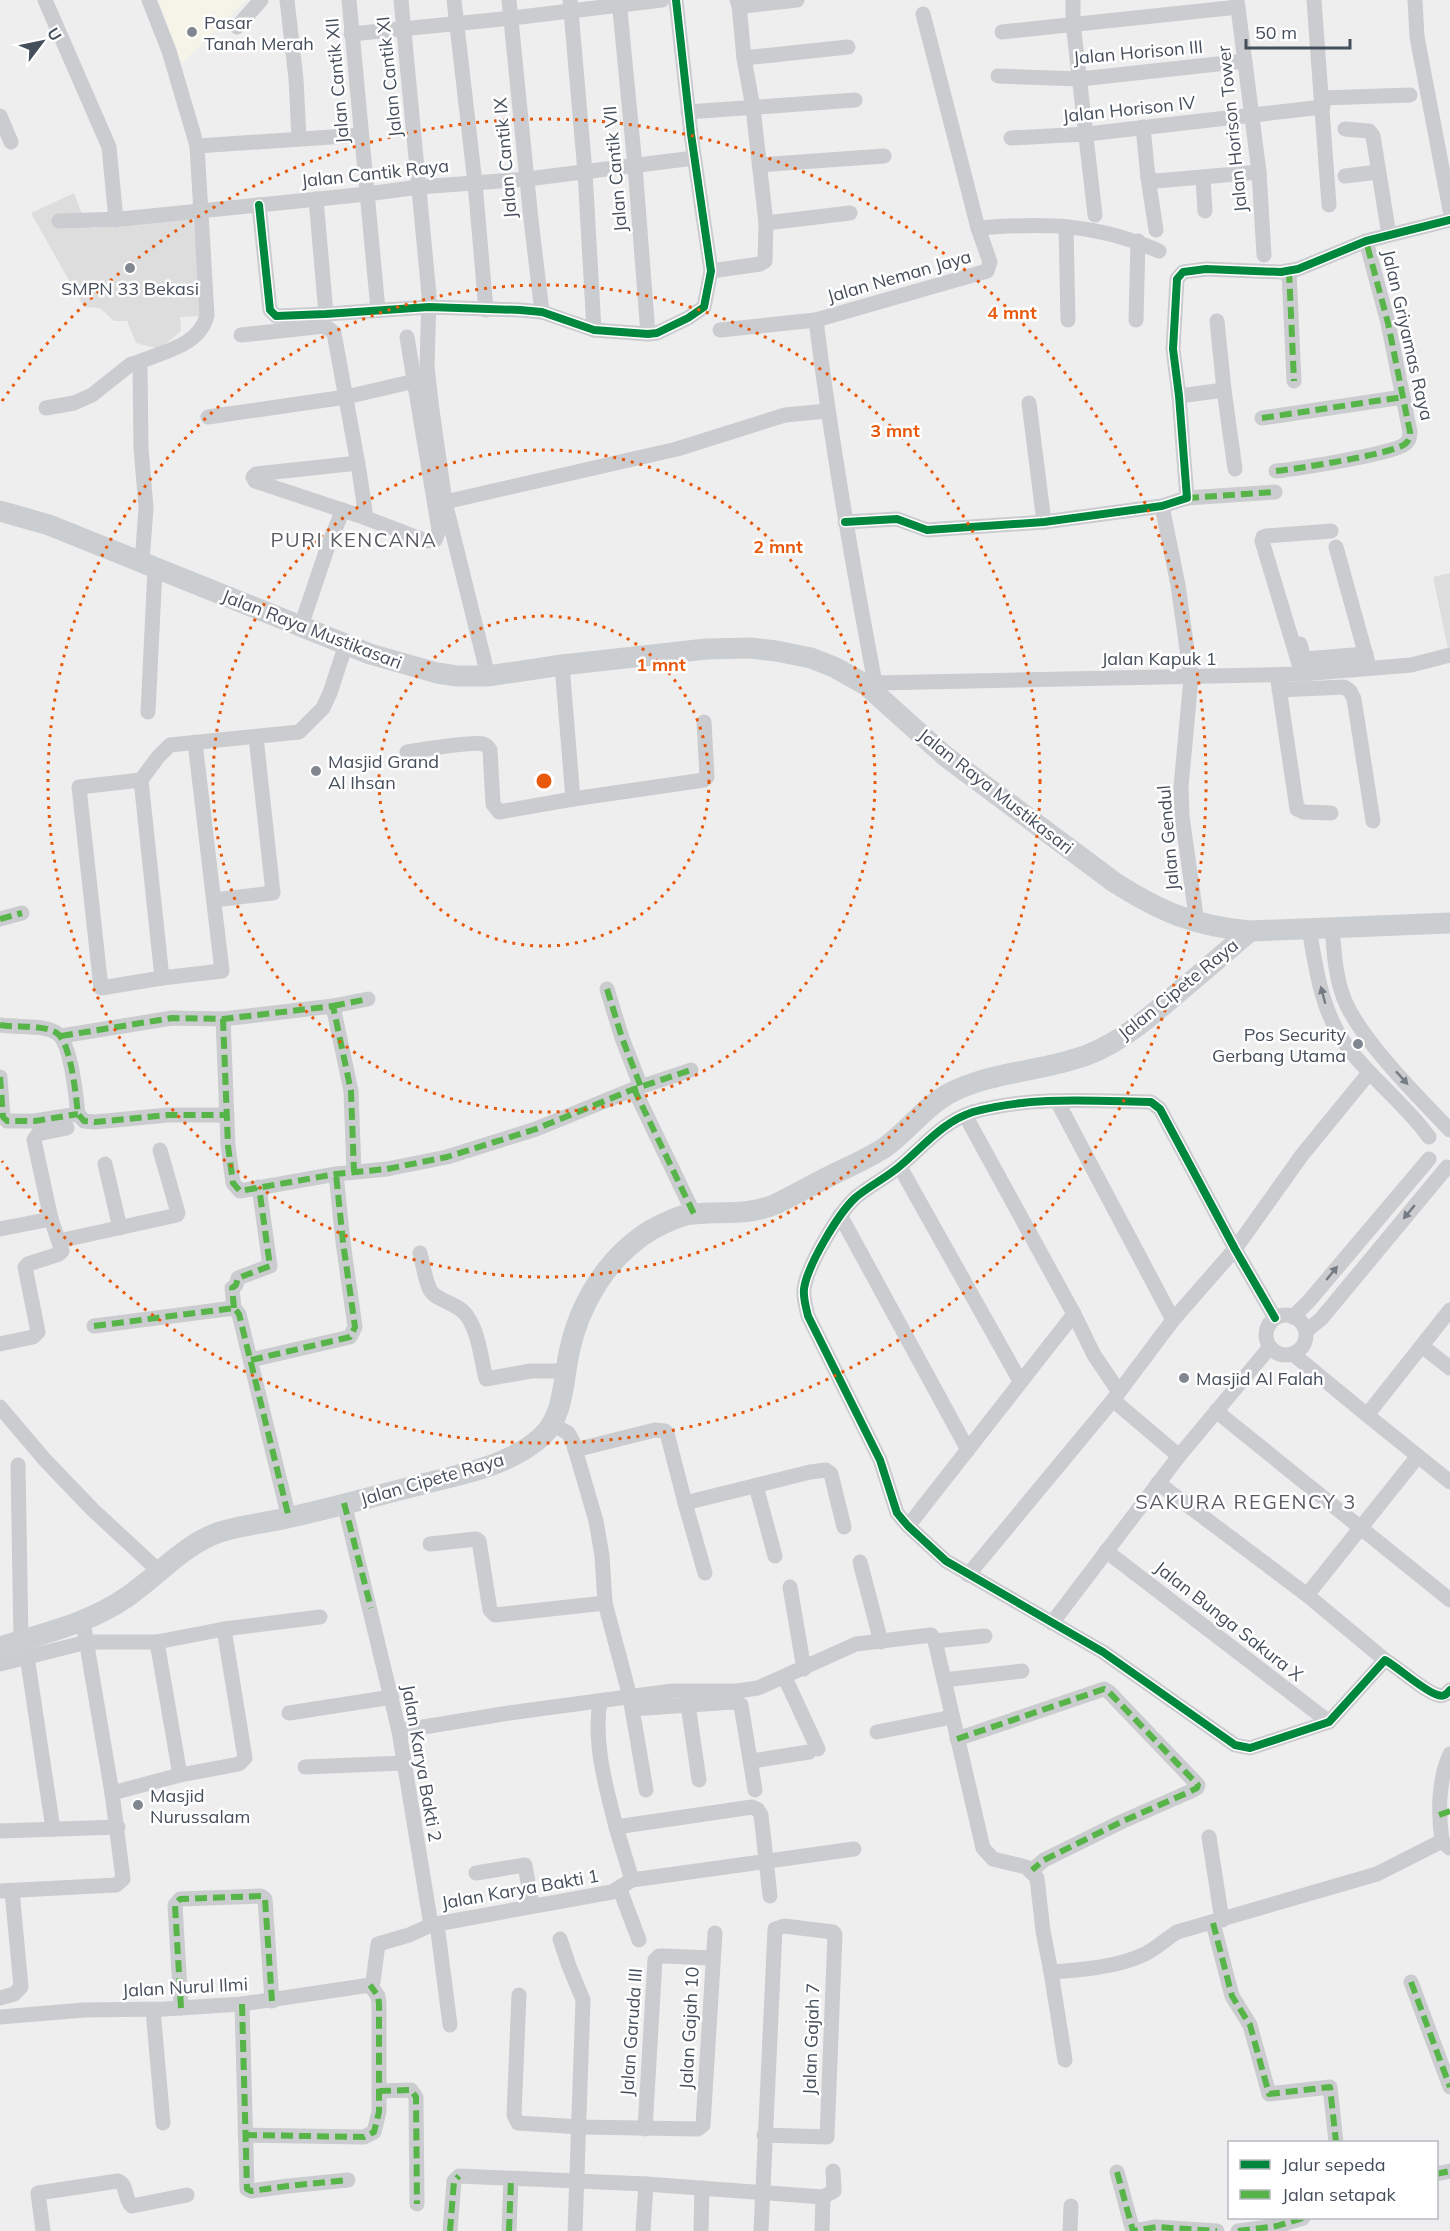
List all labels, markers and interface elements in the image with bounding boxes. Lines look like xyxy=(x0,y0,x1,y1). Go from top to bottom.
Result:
place label: Pasar Tanah Merah xyxy=(204,11,314,55)
north arrow xyxy=(12,12,72,72)
scale bar xyxy=(1246,12,1350,50)
street label: Jalan Cantik XI xyxy=(371,15,407,139)
street label: Jalan Cantik XII xyxy=(320,17,354,145)
text: 50 m xyxy=(1255,21,1297,44)
text: U xyxy=(43,24,66,44)
marker: Pasar Tanah Merah xyxy=(185,25,199,39)
street label: Jalan Horison III xyxy=(1072,35,1204,69)
street label: Jalan Horison Tower xyxy=(1212,44,1252,214)
street label: Jalan Horison IV xyxy=(1061,91,1197,127)
street label: Jalan Cantik IX xyxy=(488,96,522,219)
street label: Jalan Cantik VII xyxy=(598,105,632,233)
street label: Jalan Cantik Raya xyxy=(300,154,450,192)
street label: Jalan Neman Jaya xyxy=(824,244,974,308)
street label: Jalan Griyamas Raya xyxy=(1377,247,1439,423)
marker: SMPN 33 Bekasi xyxy=(123,261,137,275)
place label: SMPN 33 Bekasi xyxy=(61,277,199,300)
text: 4 mnt xyxy=(987,301,1037,324)
text: 3 mnt xyxy=(870,419,920,442)
district label: PURI KENCANA xyxy=(271,527,437,552)
text: 2 mnt xyxy=(753,535,803,558)
street label: Jalan Raya Mustikasari xyxy=(219,584,405,674)
street label: Jalan Kapuk 1 xyxy=(1101,647,1217,670)
text: 1 mnt xyxy=(636,653,686,676)
street label: Jalan Raya Mustikasari xyxy=(914,723,1078,859)
place label: Masjid Grand Al Ihsan xyxy=(328,750,439,794)
marker: Masjid Grand Al Ihsan xyxy=(309,764,323,778)
centre of rings xyxy=(534,771,554,791)
street label: Jalan Gendul xyxy=(1152,784,1184,892)
street label: Jalan Cipete Raya xyxy=(1113,933,1243,1045)
one-way arrow xyxy=(1318,986,1327,1004)
place label: Pos Security Gerbang Utama xyxy=(1212,1023,1346,1067)
marker: Pos Security Gerbang Utama xyxy=(1351,1037,1365,1051)
one-way arrow xyxy=(1395,1070,1408,1085)
one-way arrow xyxy=(1403,1204,1416,1220)
one-way arrow xyxy=(1325,1265,1338,1281)
place label: Masjid Al Falah xyxy=(1196,1367,1324,1390)
marker: Masjid Al Falah xyxy=(1177,1371,1191,1385)
street label: Jalan Cipete Raya xyxy=(358,1448,506,1510)
district label: SAKURA REGENCY 3 xyxy=(1135,1489,1357,1514)
street label: Jalan Bunga Sakura X xyxy=(1150,1556,1308,1686)
street label: Jalan Karya Bakti 2 xyxy=(397,1683,447,1843)
place label: Masjid Nurussalam xyxy=(150,1784,250,1828)
marker: Masjid Nurussalam xyxy=(131,1798,145,1812)
street label: Jalan Karya Bakti 1 xyxy=(440,1864,600,1914)
street label: Jalan Gajah 10 xyxy=(674,1966,704,2090)
street label: Jalan Garuda III xyxy=(615,1967,647,2097)
street label: Jalan Nurul Ilmi xyxy=(122,1972,248,2002)
street label: Jalan Gajah 7 xyxy=(798,1983,824,2095)
legend xyxy=(1228,2141,1438,2219)
text: Jalur sepeda xyxy=(1282,2153,1386,2176)
text: Jalan setapak xyxy=(1282,2183,1396,2206)

